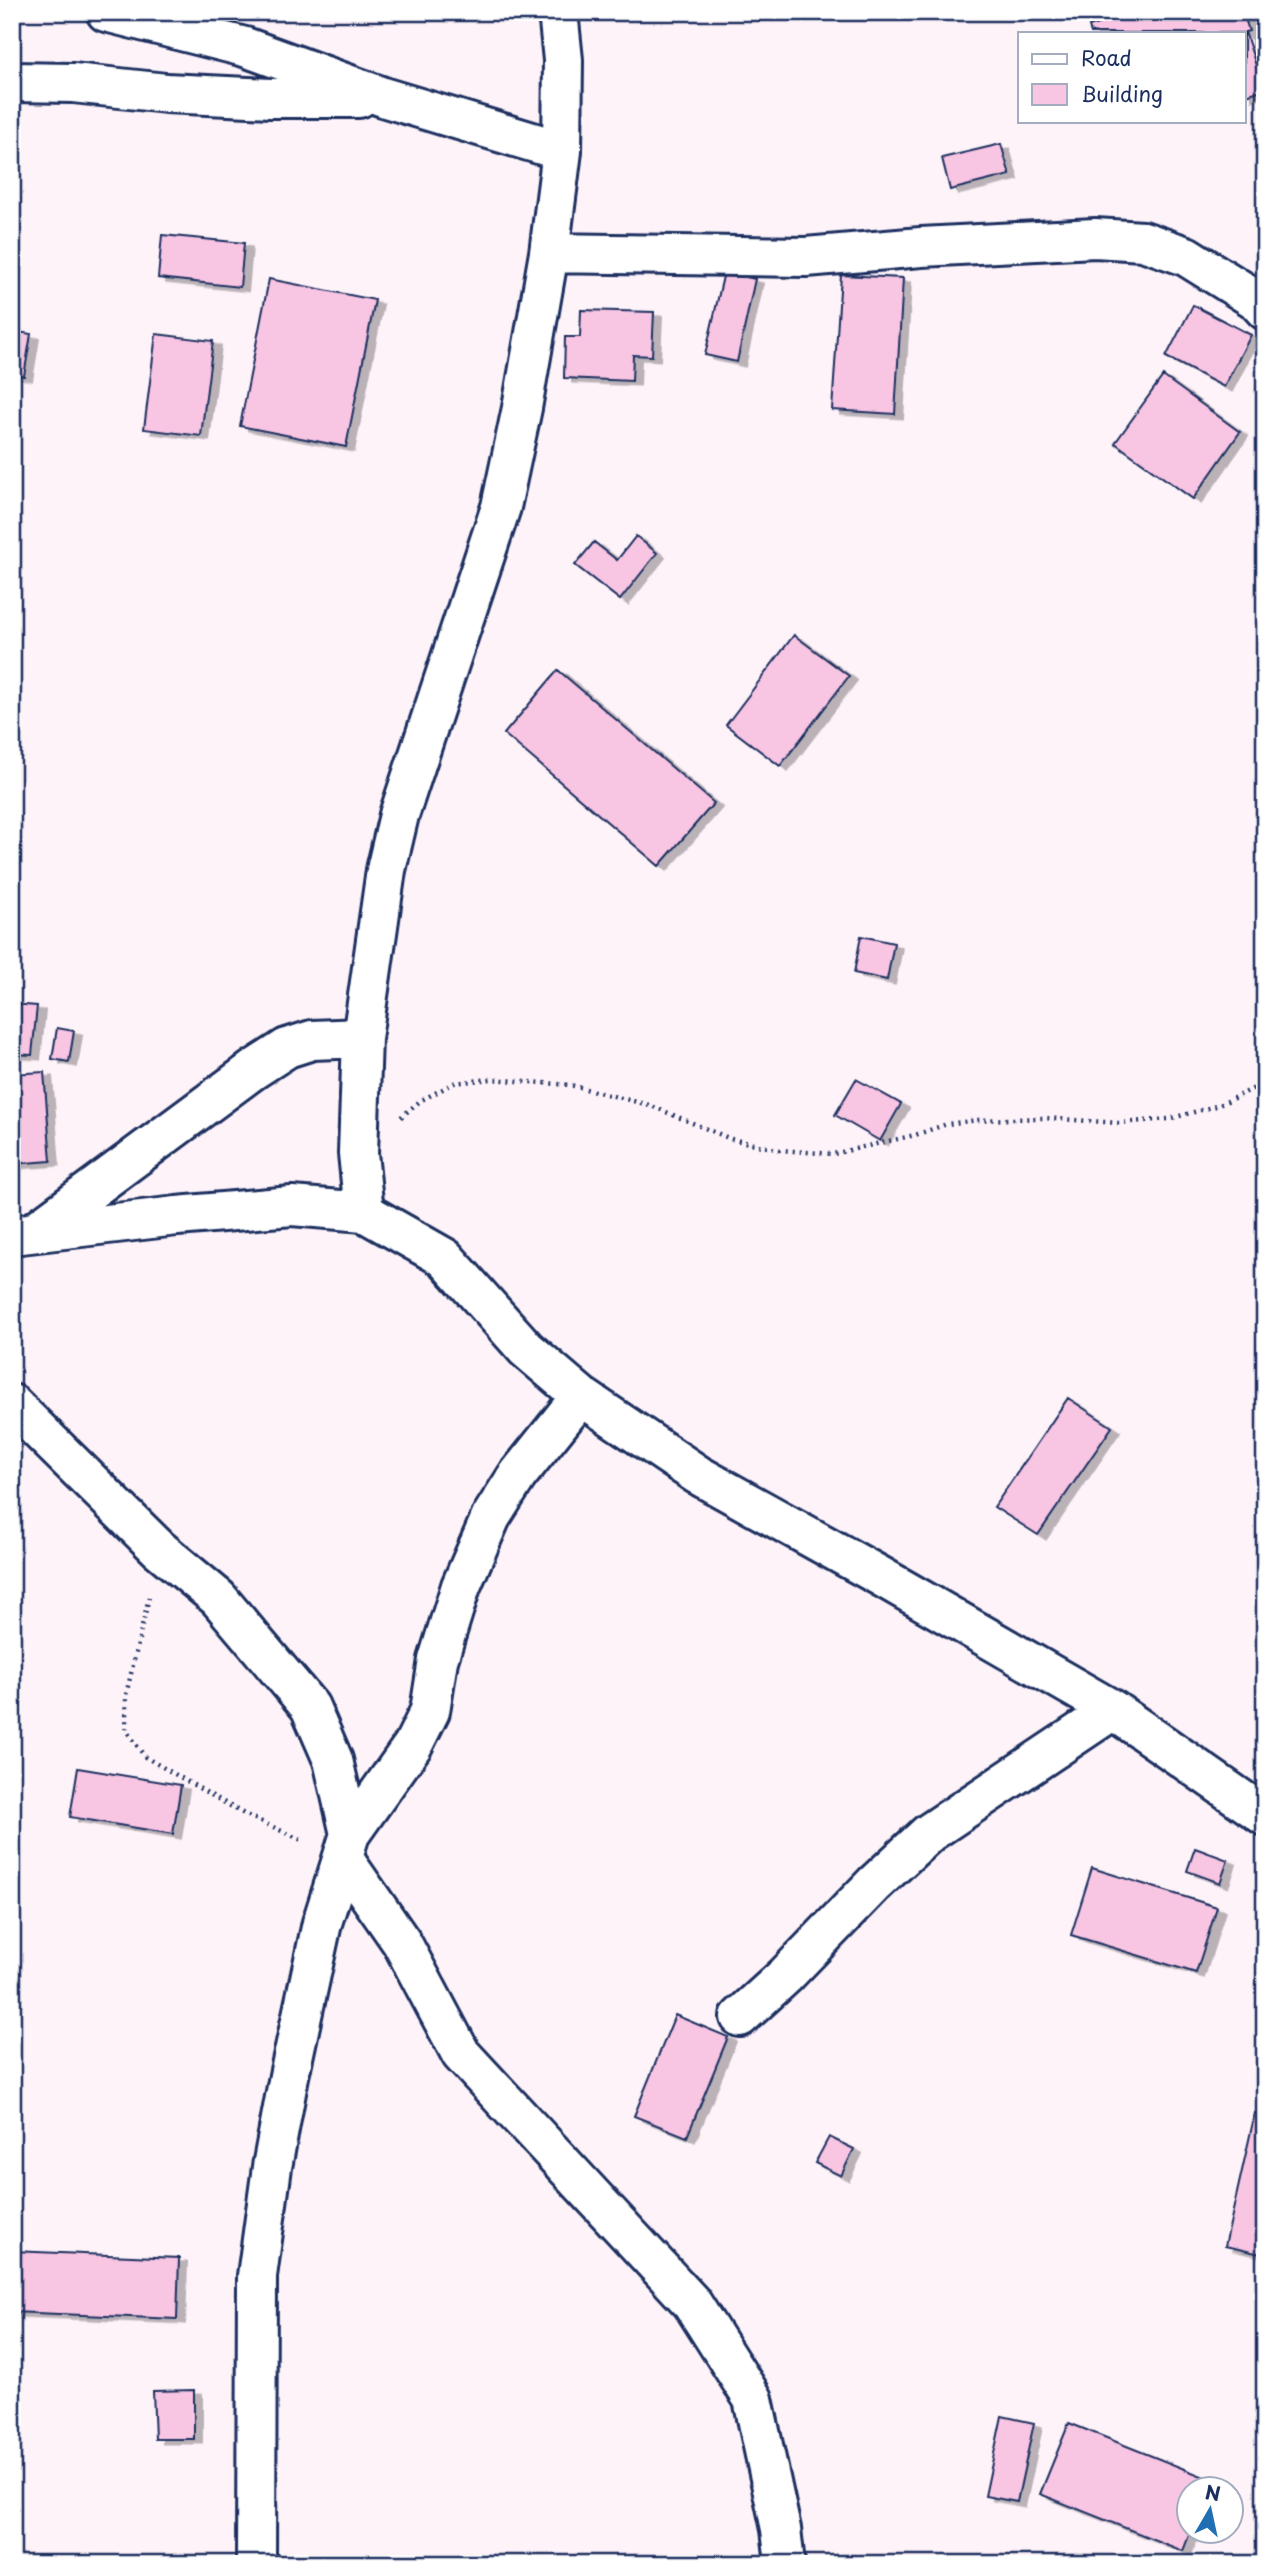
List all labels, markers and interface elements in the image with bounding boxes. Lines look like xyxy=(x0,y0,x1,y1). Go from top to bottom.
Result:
legend xyxy=(1018,32,1246,122)
text: Road xyxy=(1081,41,1132,73)
text: Building xyxy=(1081,77,1163,109)
north arrow xyxy=(1176,2474,1246,2544)
text: N xyxy=(1203,2477,1222,2507)

